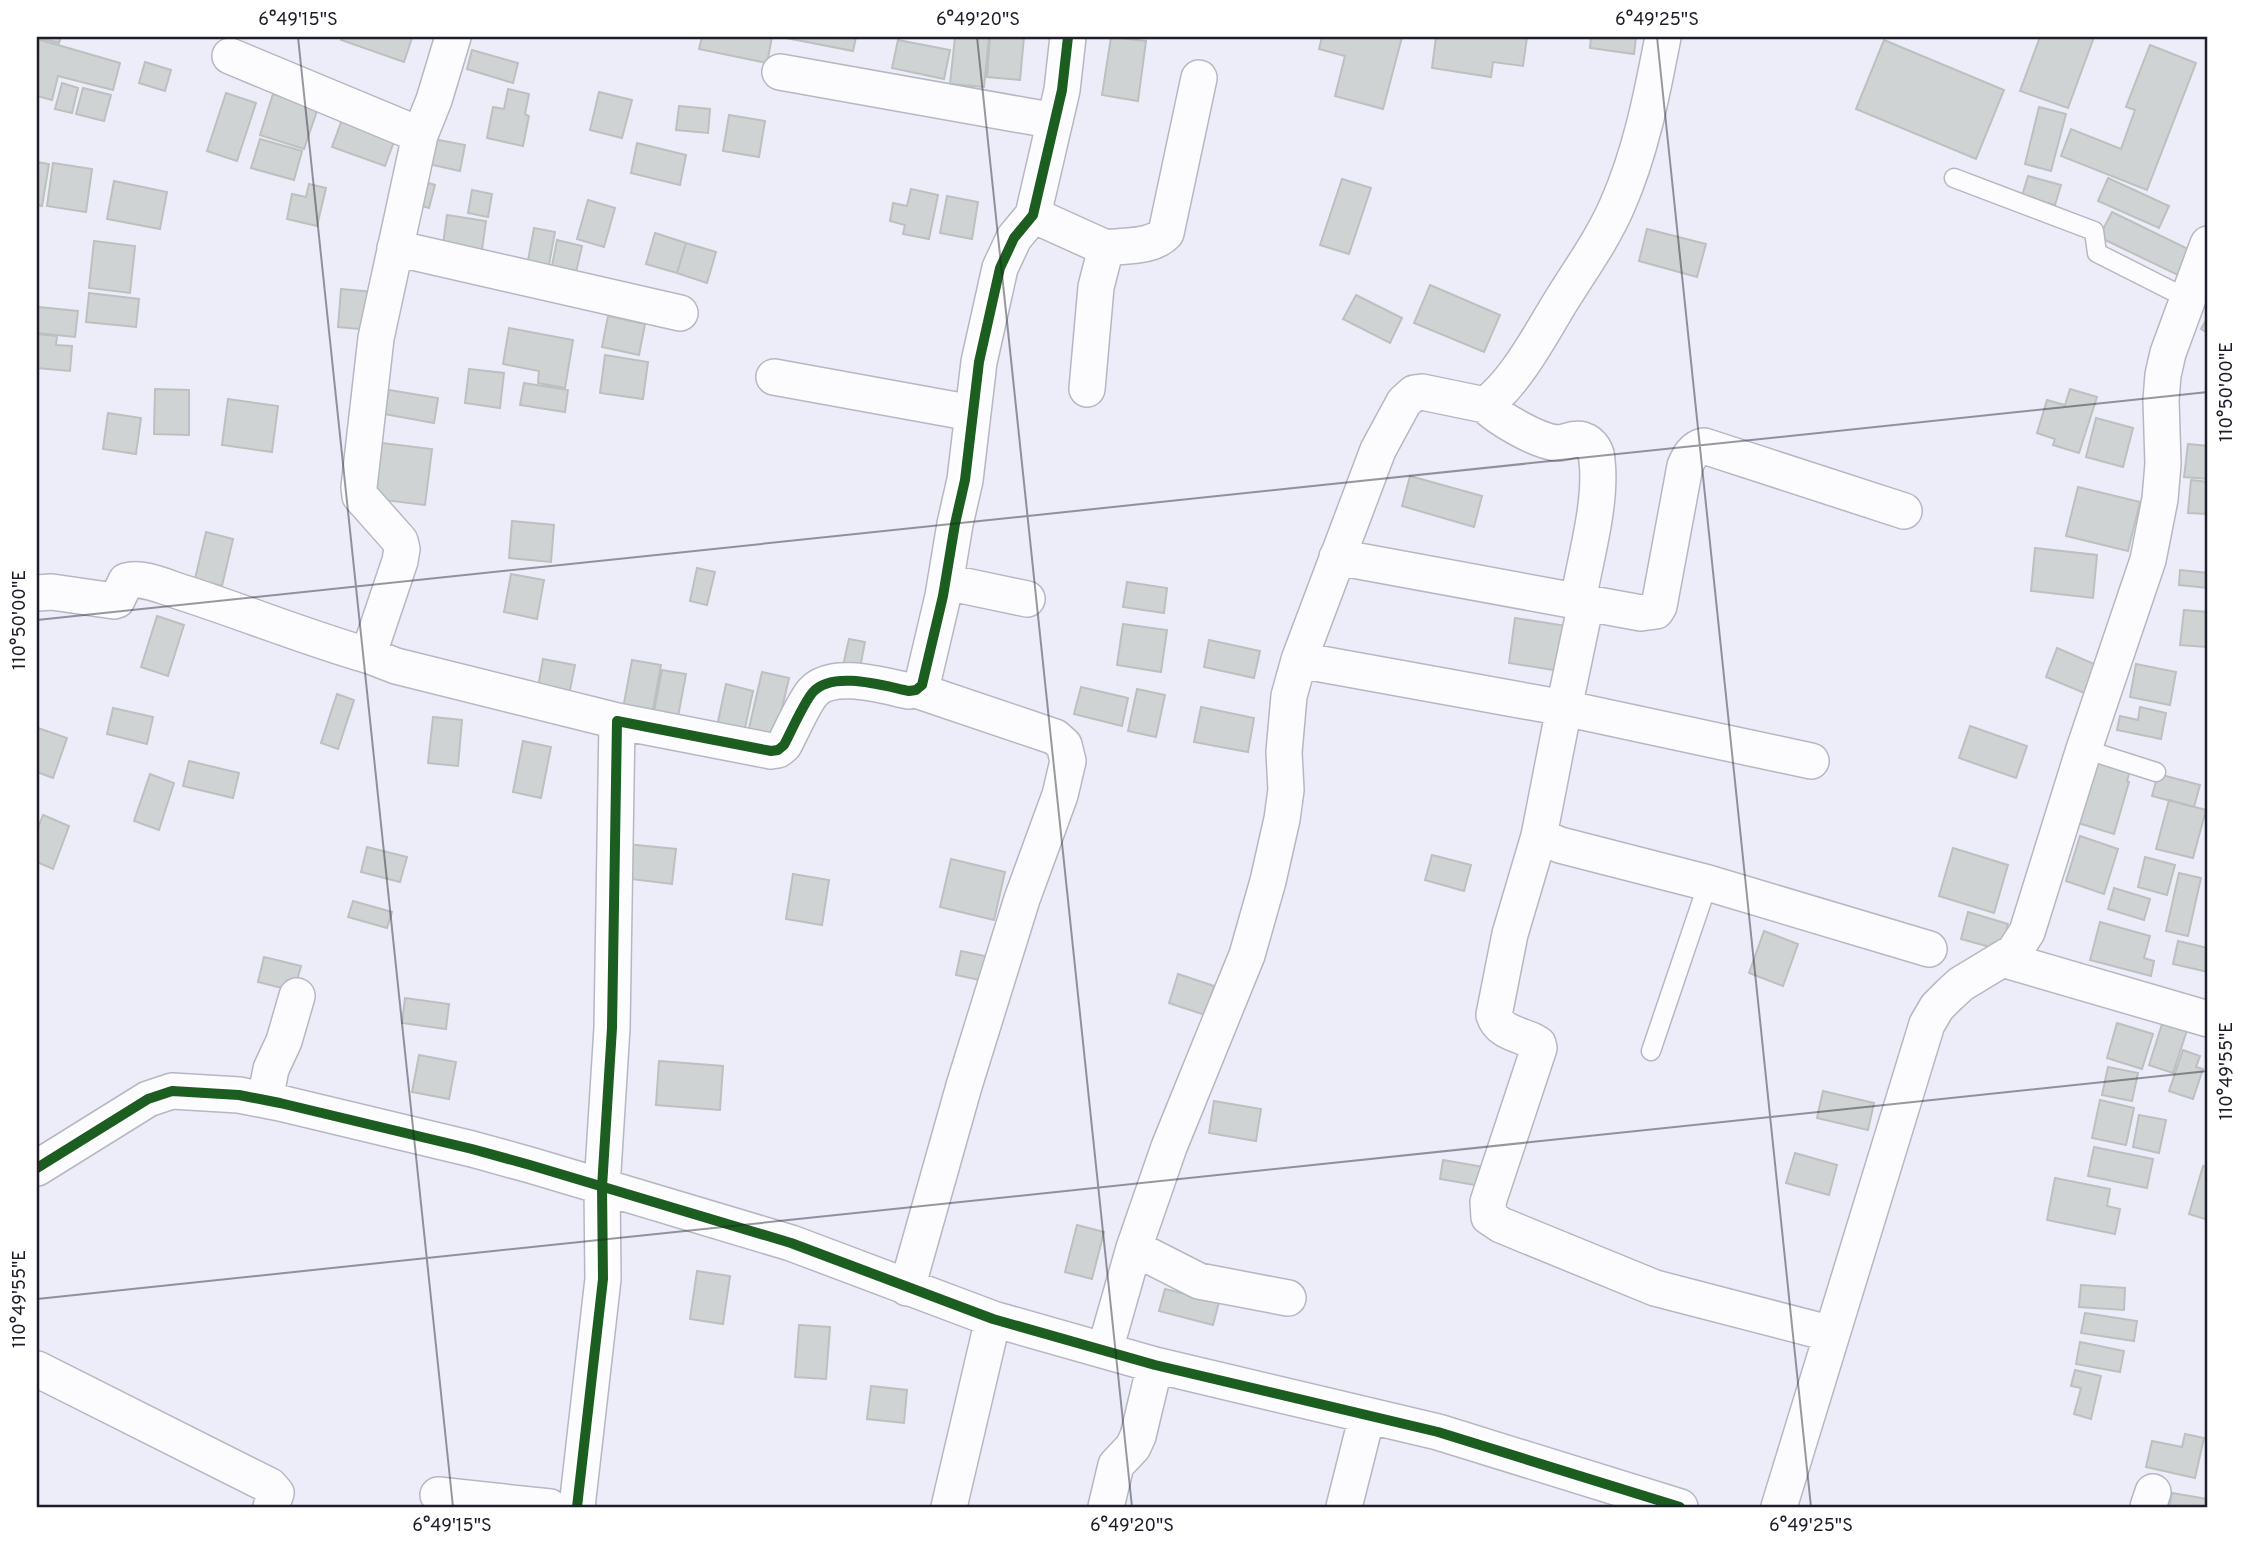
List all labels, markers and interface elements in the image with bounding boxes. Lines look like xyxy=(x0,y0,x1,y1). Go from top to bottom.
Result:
text: 6°49'15"S xyxy=(258,9,338,32)
text: 6°49'20"S xyxy=(936,9,1020,32)
text: 6°49'25"S xyxy=(1615,9,1699,32)
text: 110°50'00"E xyxy=(2216,342,2239,442)
text: 110°50'00"E xyxy=(9,570,32,670)
text: 110°49'55"E xyxy=(2216,1022,2239,1120)
text: 110°49'55"E xyxy=(9,1250,32,1348)
text: 6°49'15"S xyxy=(412,1515,492,1538)
text: 6°49'20"S xyxy=(1090,1515,1174,1538)
text: 6°49'25"S xyxy=(1769,1515,1853,1538)

